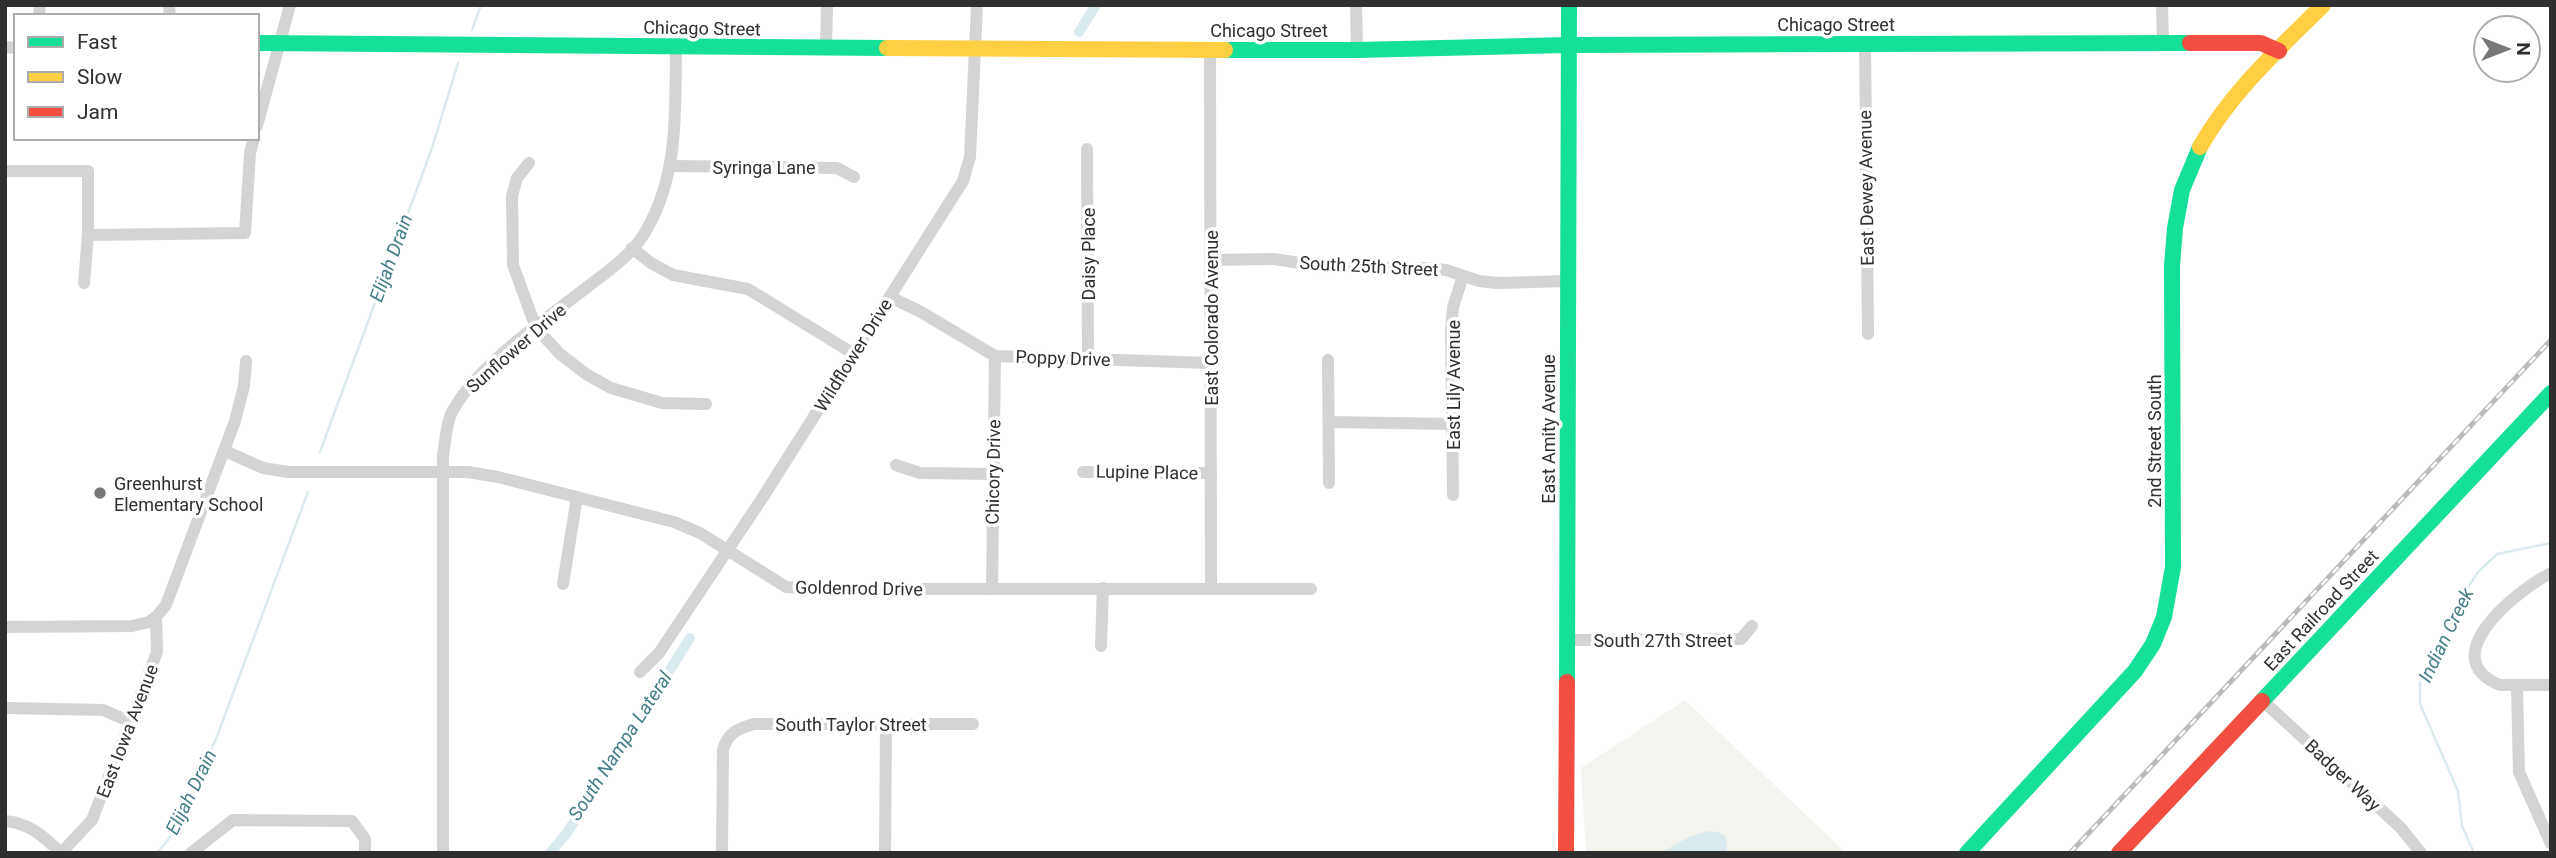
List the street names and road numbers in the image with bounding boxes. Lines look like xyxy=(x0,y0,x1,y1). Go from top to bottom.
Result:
street label: Chicago Street xyxy=(1777,14,1895,35)
street label: Chicago Street xyxy=(643,16,761,40)
street label: Chicago Street xyxy=(1210,20,1328,41)
street label: East Dewey Avenue xyxy=(1854,110,1878,266)
street label: Syringa Lane xyxy=(713,157,815,178)
street label: Daisy Place xyxy=(1078,208,1099,300)
street label: East Colorado Avenue xyxy=(1201,230,1222,406)
street label: South 25th Street xyxy=(1299,252,1439,280)
street label: Wildflower Drive xyxy=(810,295,896,415)
street label: Sunflower Drive xyxy=(462,299,570,397)
street label: East Lily Avenue xyxy=(1443,320,1464,450)
street label: Poppy Drive xyxy=(1015,346,1111,370)
street label: East Amity Avenue xyxy=(1538,354,1559,504)
street label: 2nd Street South xyxy=(2144,374,2165,508)
street label: Chicory Drive xyxy=(982,419,1004,525)
street label: Lupine Place xyxy=(1096,461,1198,483)
street label: East Railroad Street xyxy=(2260,545,2382,675)
street label: Goldenrod Drive xyxy=(795,576,923,600)
street label: South 27th Street xyxy=(1593,630,1733,651)
street label: East Iowa Avenue xyxy=(92,661,162,801)
street label: South Taylor Street xyxy=(775,714,927,735)
street label: Badger Way xyxy=(2301,735,2385,815)

